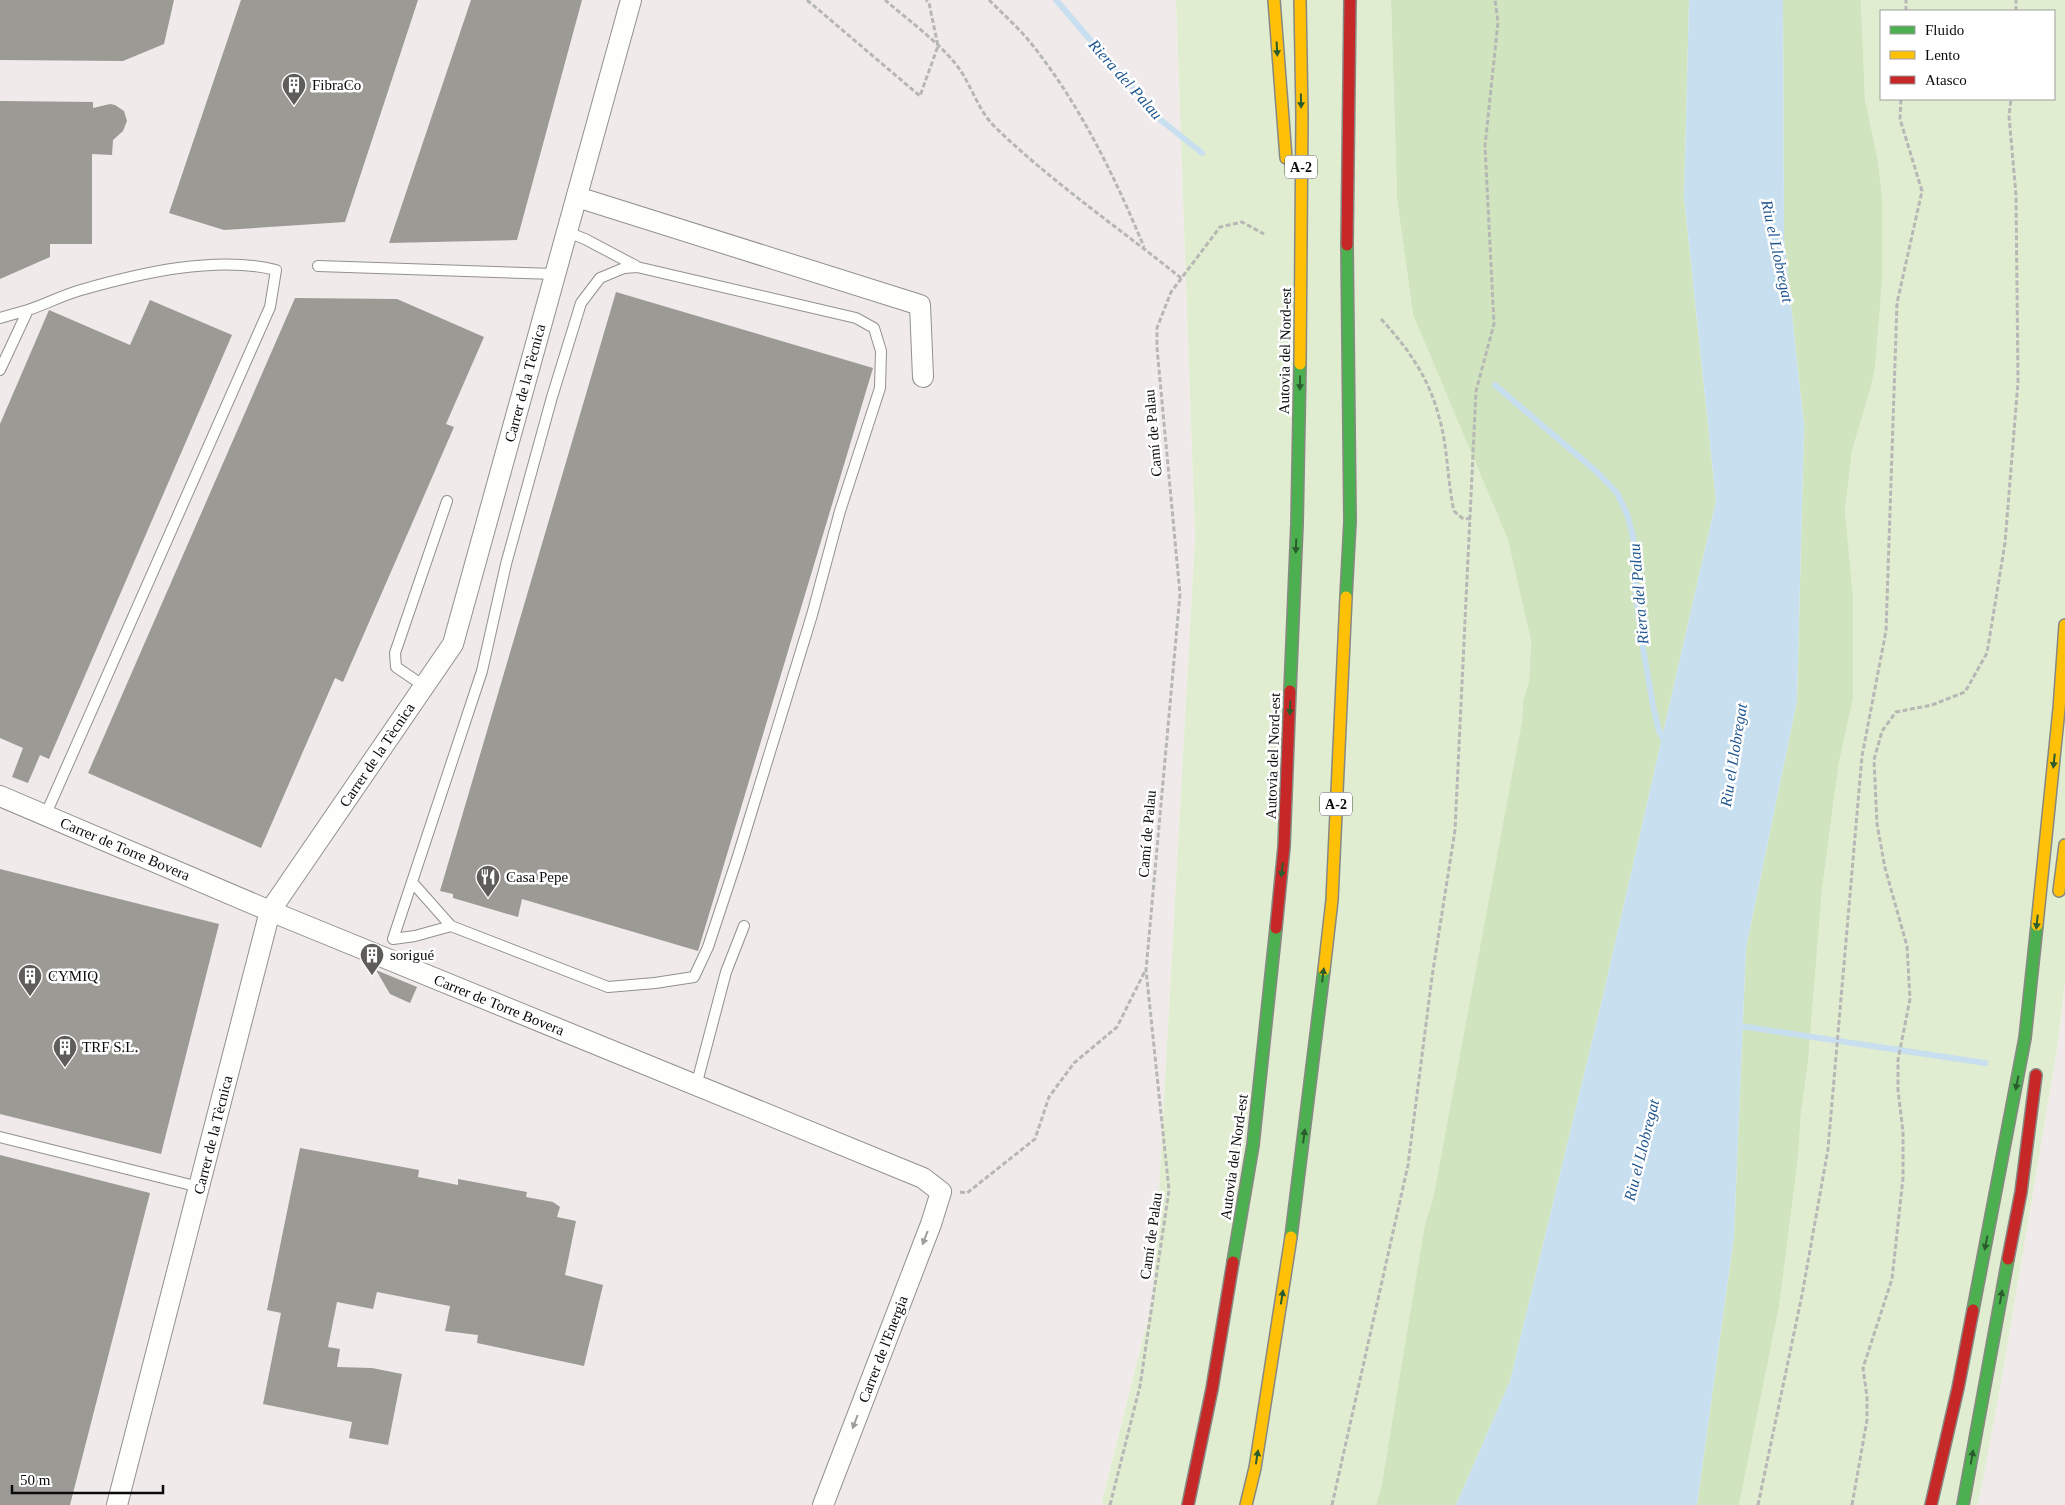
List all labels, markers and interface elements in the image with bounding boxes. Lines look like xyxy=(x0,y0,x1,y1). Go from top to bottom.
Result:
legend xyxy=(1880,10,2055,100)
text: Fluido xyxy=(1925,22,1964,38)
water label: Riera del Palau xyxy=(1085,35,1166,123)
one-way arrow xyxy=(1274,41,1282,57)
text: Lento xyxy=(1925,47,1960,63)
building icon: FibraCo xyxy=(281,72,307,106)
text: Atasco xyxy=(1925,72,1967,88)
place label: FibraCo xyxy=(312,77,361,93)
one-way arrow xyxy=(1298,93,1306,109)
road number: A-2 xyxy=(1285,156,1317,178)
water label: Riu el Llobregat xyxy=(1757,197,1797,305)
street label: Autovia del Nord-est xyxy=(1276,287,1294,414)
street label: Carrer de la Tècnica xyxy=(502,322,549,444)
one-way arrow xyxy=(1296,375,1304,391)
street label: Camí de Palau xyxy=(1141,388,1165,477)
one-way arrow xyxy=(1291,538,1299,554)
water label: Riera del Palau xyxy=(1626,543,1651,646)
street label: Autovia del Nord-est xyxy=(1263,692,1283,820)
street label: Carrer de la Tècnica xyxy=(336,700,418,810)
one-way arrow xyxy=(1285,700,1293,716)
water label: Riu el Llobregat xyxy=(1717,702,1751,809)
one-way arrow xyxy=(2050,753,2058,769)
street label: Camí de Palau xyxy=(1135,789,1159,878)
road number: A-2 xyxy=(1320,792,1352,816)
street label: Carrer de Torre Bovera xyxy=(58,814,192,884)
one-way arrow xyxy=(1278,863,1286,879)
restaurant icon: Casa Pepe xyxy=(475,864,501,898)
place label: Casa Pepe xyxy=(506,869,568,885)
one-way arrow xyxy=(2033,915,2041,931)
building icon: sorigué xyxy=(359,942,385,976)
place label: sorigué xyxy=(390,947,435,963)
building icon: CYMIQ xyxy=(17,963,43,997)
one-way arrow xyxy=(1319,966,1327,982)
place label: CYMIQ xyxy=(48,968,98,984)
street label: Carrer de Torre Bovera xyxy=(432,972,567,1039)
building icon: TRF S.L. xyxy=(52,1034,78,1068)
place label: TRF S.L. xyxy=(82,1039,138,1055)
street label: Carrer de la Tècnica xyxy=(191,1074,236,1196)
one-way arrow xyxy=(2012,1076,2020,1092)
street label: Autovia del Nord-est xyxy=(1217,1092,1251,1221)
water label: Riu el Llobregat xyxy=(1620,1097,1663,1204)
one-way arrow xyxy=(1300,1128,1308,1144)
street label: Camí de Palau xyxy=(1137,1191,1165,1280)
one-way arrow xyxy=(921,1231,929,1246)
one-way arrow xyxy=(1981,1235,1989,1251)
one-way arrow xyxy=(1278,1289,1286,1305)
one-way arrow xyxy=(1998,1289,2006,1305)
street label: Carrer de l'Energia xyxy=(855,1293,911,1405)
one-way arrow xyxy=(851,1415,859,1430)
one-way arrow xyxy=(1253,1449,1261,1465)
one-way arrow xyxy=(1968,1449,1976,1465)
scale bar xyxy=(12,1462,164,1494)
text: 50 m xyxy=(20,1472,51,1488)

